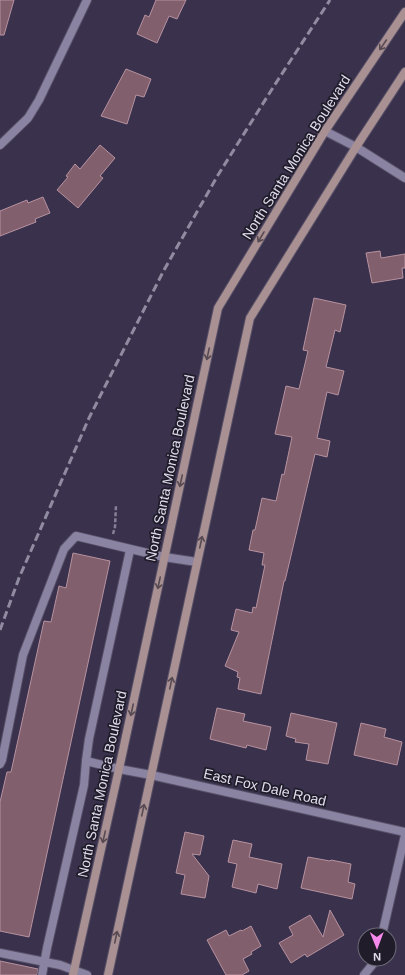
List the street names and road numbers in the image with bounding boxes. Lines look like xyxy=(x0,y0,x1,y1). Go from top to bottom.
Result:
street label: North Santa Monica Boulevard xyxy=(239,72,353,242)
street label: North Santa Monica Boulevard xyxy=(142,373,198,563)
street label: North Santa Monica Boulevard xyxy=(74,689,130,879)
street label: East Fox Dale Road xyxy=(202,765,328,809)

